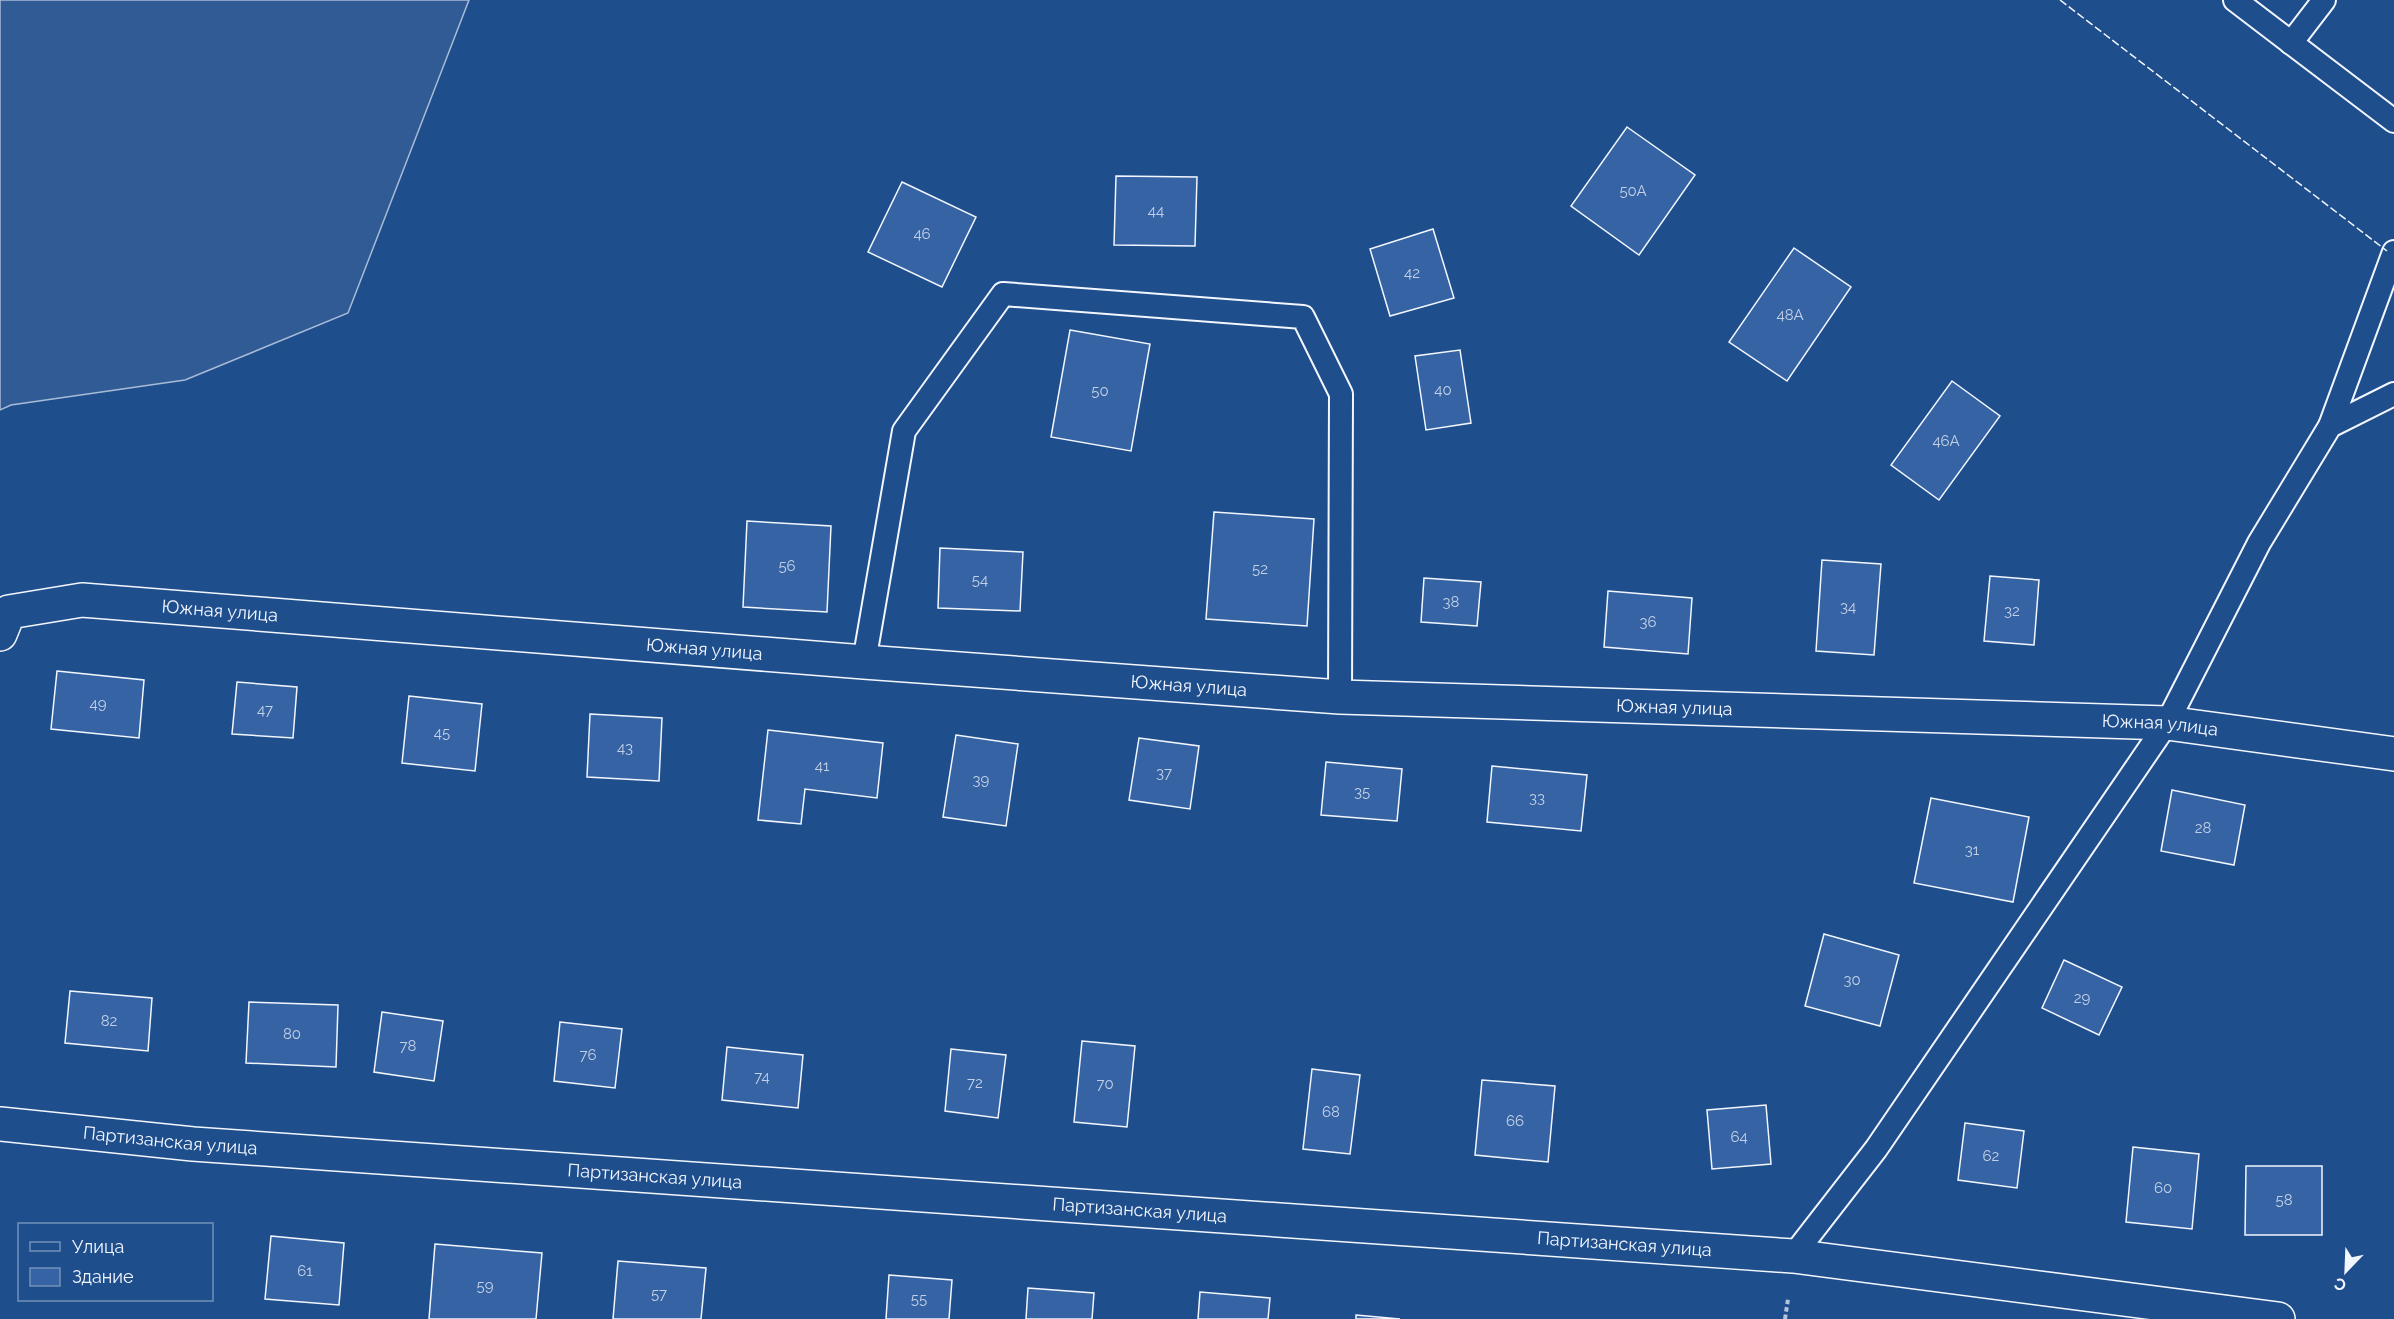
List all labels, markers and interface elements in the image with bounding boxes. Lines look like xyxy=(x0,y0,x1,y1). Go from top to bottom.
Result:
house number: 50А xyxy=(1619,182,1647,200)
house number: 44 xyxy=(1148,202,1164,220)
house number: 46 xyxy=(913,225,931,243)
house number: 42 xyxy=(1404,264,1420,282)
house number: 48А xyxy=(1776,306,1804,324)
house number: 40 xyxy=(1434,381,1452,399)
house number: 50 xyxy=(1091,382,1109,400)
house number: 46А xyxy=(1932,432,1960,450)
house number: 56 xyxy=(778,557,796,575)
house number: 52 xyxy=(1252,560,1268,578)
house number: 54 xyxy=(972,571,988,589)
house number: 38 xyxy=(1443,593,1460,611)
street label: Южная улица xyxy=(161,595,279,626)
house number: 34 xyxy=(1840,598,1856,616)
house number: 32 xyxy=(2004,602,2020,620)
house number: 36 xyxy=(1639,613,1657,631)
street label: Южная улица xyxy=(645,634,763,664)
street label: Южная улица xyxy=(1130,671,1248,700)
house number: 49 xyxy=(90,695,107,713)
street label: Южная улица xyxy=(1616,695,1733,719)
house number: 47 xyxy=(257,701,273,719)
street label: Южная улица xyxy=(2102,710,2219,740)
house number: 45 xyxy=(434,724,450,742)
house number: 43 xyxy=(617,739,633,757)
house number: 41 xyxy=(815,757,830,775)
house number: 37 xyxy=(1156,764,1172,782)
house number: 39 xyxy=(973,771,990,789)
house number: 35 xyxy=(1354,783,1370,801)
house number: 33 xyxy=(1529,789,1545,807)
house number: 28 xyxy=(2195,819,2211,837)
house number: 31 xyxy=(1965,841,1980,859)
house number: 30 xyxy=(1843,971,1861,989)
house number: 29 xyxy=(2074,989,2091,1007)
house number: 82 xyxy=(101,1012,118,1030)
house number: 80 xyxy=(283,1025,301,1043)
house number: 78 xyxy=(400,1037,417,1055)
house number: 76 xyxy=(579,1046,597,1064)
house number: 74 xyxy=(754,1068,770,1086)
house number: 72 xyxy=(967,1074,983,1092)
house number: 70 xyxy=(1096,1075,1114,1093)
house number: 68 xyxy=(1322,1103,1340,1121)
house number: 66 xyxy=(1506,1112,1524,1130)
street label: Партизанская улица xyxy=(82,1122,258,1158)
house number: 64 xyxy=(1730,1128,1748,1146)
house number: 62 xyxy=(1983,1147,2000,1165)
street label: Партизанская улица xyxy=(567,1159,743,1192)
house number: 60 xyxy=(2154,1179,2172,1197)
house number: 58 xyxy=(2275,1191,2293,1209)
street label: Партизанская улица xyxy=(1052,1193,1228,1226)
legend xyxy=(18,1223,213,1301)
street label: Партизанская улица xyxy=(1536,1227,1713,1260)
text: Улица xyxy=(72,1236,124,1257)
north arrow xyxy=(2316,1241,2376,1301)
house number: 61 xyxy=(297,1262,313,1280)
text: Здание xyxy=(72,1266,134,1287)
text: С xyxy=(2332,1273,2349,1295)
house number: 59 xyxy=(477,1277,494,1295)
house number: 57 xyxy=(651,1285,667,1303)
house number: 55 xyxy=(911,1290,927,1308)

